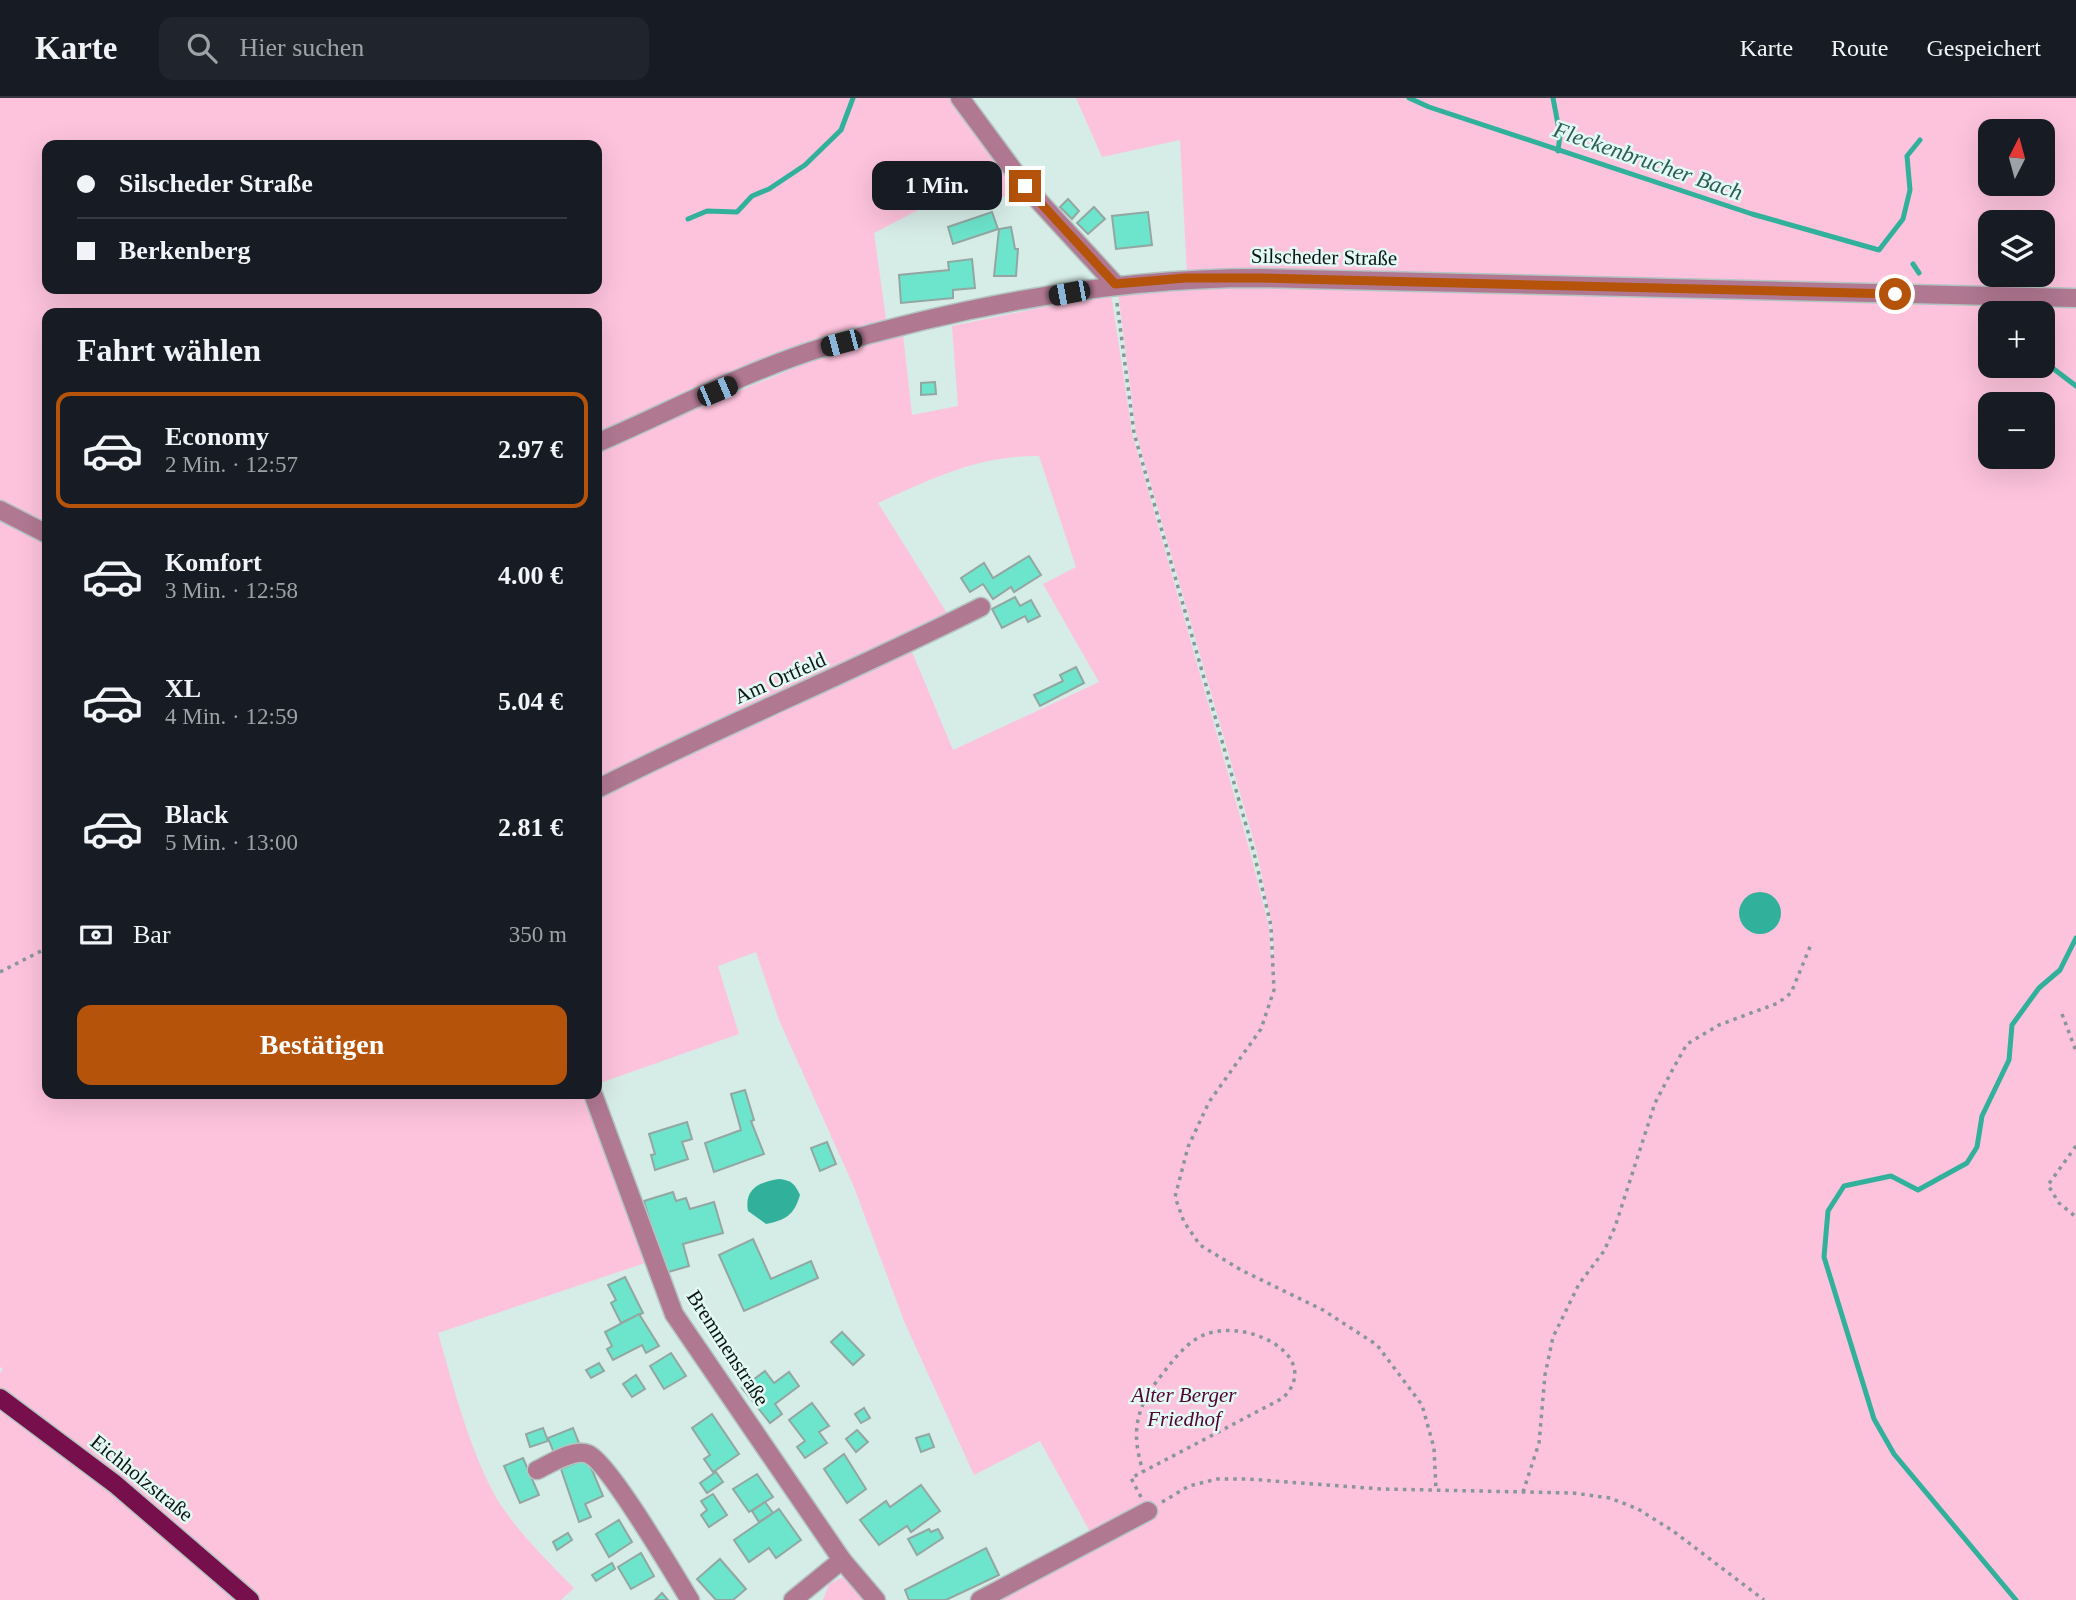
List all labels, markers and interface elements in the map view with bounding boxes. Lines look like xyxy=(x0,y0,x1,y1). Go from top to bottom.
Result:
search box xyxy=(159,17,649,80)
icon: search xyxy=(183,29,221,67)
text: Karte xyxy=(35,30,117,66)
text: Hier suchen xyxy=(239,33,364,62)
text: Karte xyxy=(1740,35,1793,61)
text: Route xyxy=(1831,35,1888,61)
text: Gespeichert xyxy=(1926,35,2041,61)
water label: Fleckenbrucher Bach xyxy=(1549,117,1746,205)
north arrow xyxy=(1978,119,2054,196)
map controls xyxy=(1978,119,2055,469)
callout: 1 Min. xyxy=(871,162,1000,210)
text: Silscheder Straße xyxy=(119,169,313,198)
route end xyxy=(1009,170,1041,202)
text: 1 Min. xyxy=(905,173,969,198)
button: layers xyxy=(1978,210,2055,287)
text: Berkenberg xyxy=(119,236,250,265)
street label: Silscheder Straße xyxy=(1251,244,1397,270)
route start xyxy=(1879,278,1911,310)
car xyxy=(1047,279,1092,307)
button: + xyxy=(1978,301,2055,378)
car xyxy=(818,327,865,359)
text: Fahrt wählen xyxy=(77,332,261,368)
car xyxy=(694,373,741,409)
button: − xyxy=(1978,392,2055,469)
icon: car xyxy=(81,419,144,482)
text: Economy xyxy=(165,422,269,451)
text: 2.97 € xyxy=(498,435,563,464)
text: 2 Min. · 12:57 xyxy=(165,452,298,477)
icon: car xyxy=(81,545,144,608)
text: Komfort xyxy=(165,548,262,577)
text: 4.00 € xyxy=(498,561,563,590)
text: 3 Min. · 12:58 xyxy=(165,578,298,603)
street label: Am Ortfeld xyxy=(731,647,830,709)
icon: car xyxy=(81,671,144,734)
text: XL xyxy=(165,674,201,703)
text: 5.04 € xyxy=(498,687,563,716)
text: 4 Min. · 12:59 xyxy=(165,704,298,729)
icon: car xyxy=(81,797,144,860)
text: Black xyxy=(165,800,229,829)
text: 2.81 € xyxy=(498,813,563,842)
text: 5 Min. · 13:00 xyxy=(165,830,298,855)
icon: cash xyxy=(77,916,115,954)
text: Bar xyxy=(133,920,171,949)
text: 350 m xyxy=(509,922,567,947)
button: Bestätigen xyxy=(77,1005,567,1085)
street label: Bremmenstraße xyxy=(682,1286,774,1410)
park label: Alter Berger Friedhof xyxy=(1130,1383,1237,1431)
street label: Eichholzstraße xyxy=(86,1429,198,1527)

